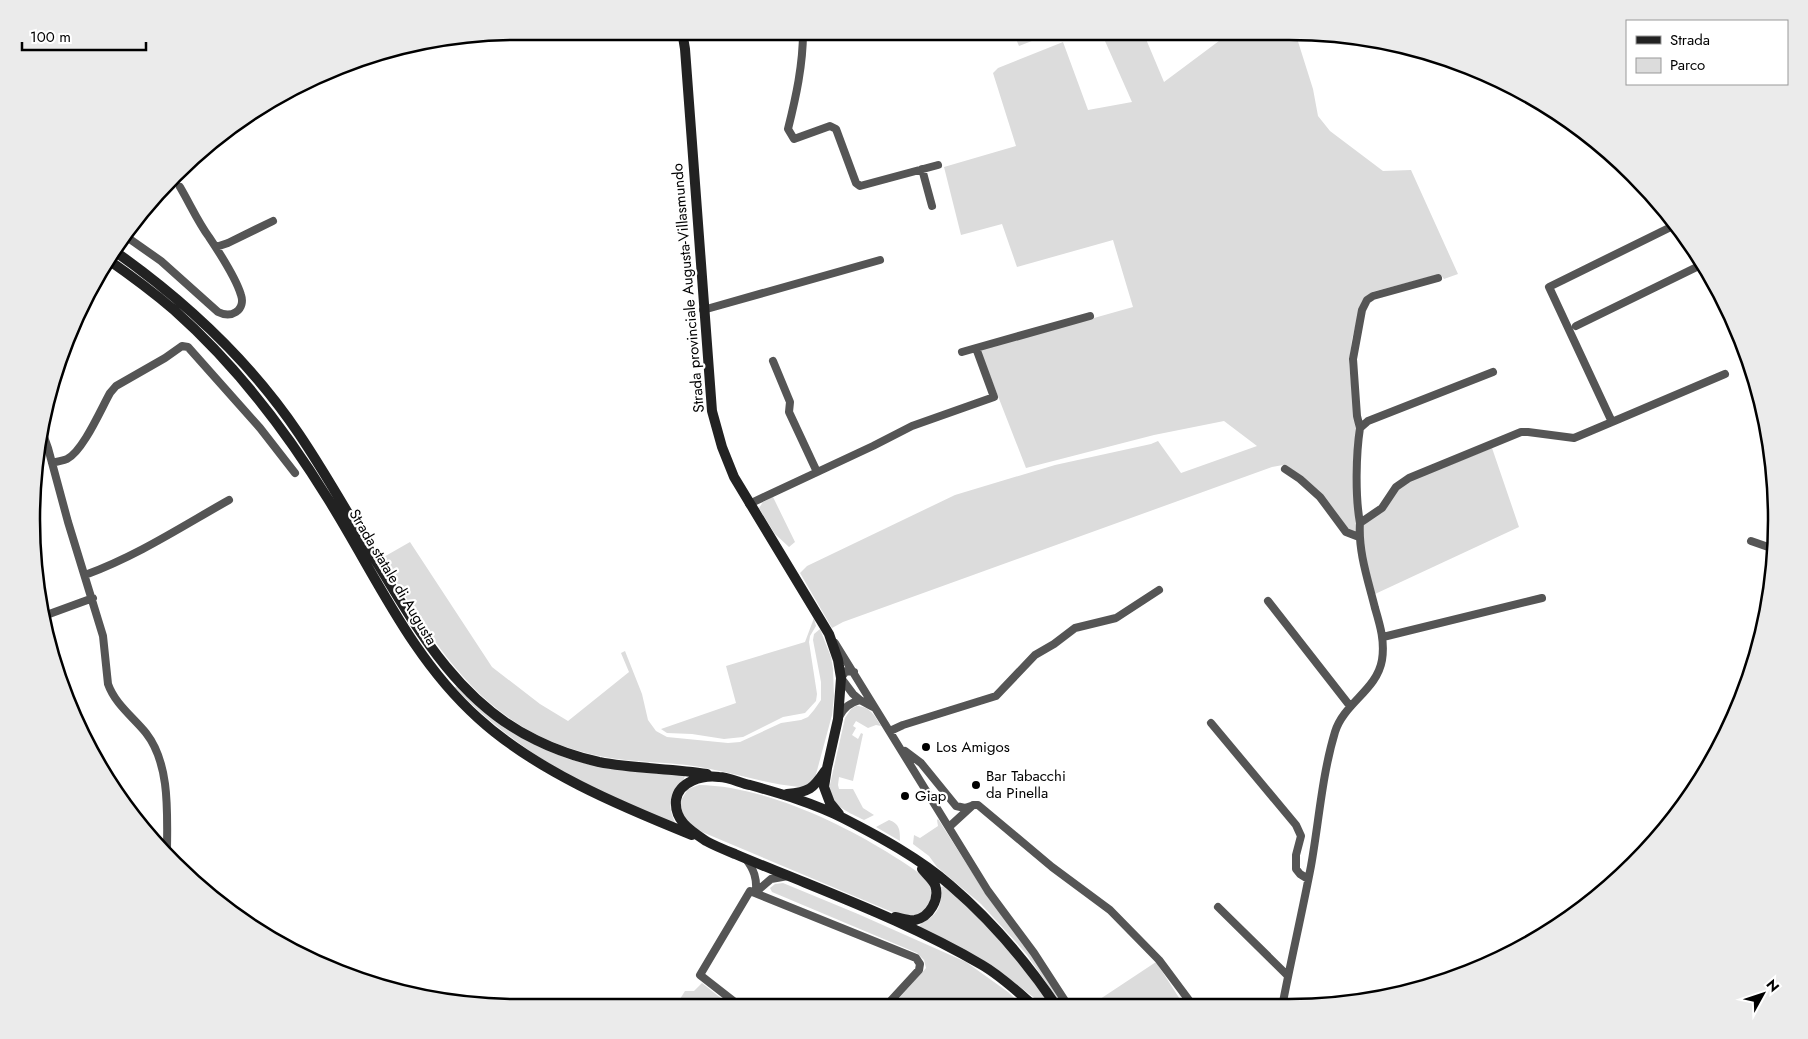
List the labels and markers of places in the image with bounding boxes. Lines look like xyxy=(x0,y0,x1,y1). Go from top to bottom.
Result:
place label: Los Amigos xyxy=(936,736,1010,758)
marker: Los Amigos xyxy=(920,741,932,753)
place label: Bar Tabacchi da Pinella xyxy=(986,765,1066,804)
marker: Bar Tabacchi da Pinella xyxy=(970,779,982,791)
place label: Giap xyxy=(915,785,947,807)
marker: Giap xyxy=(899,790,911,802)

